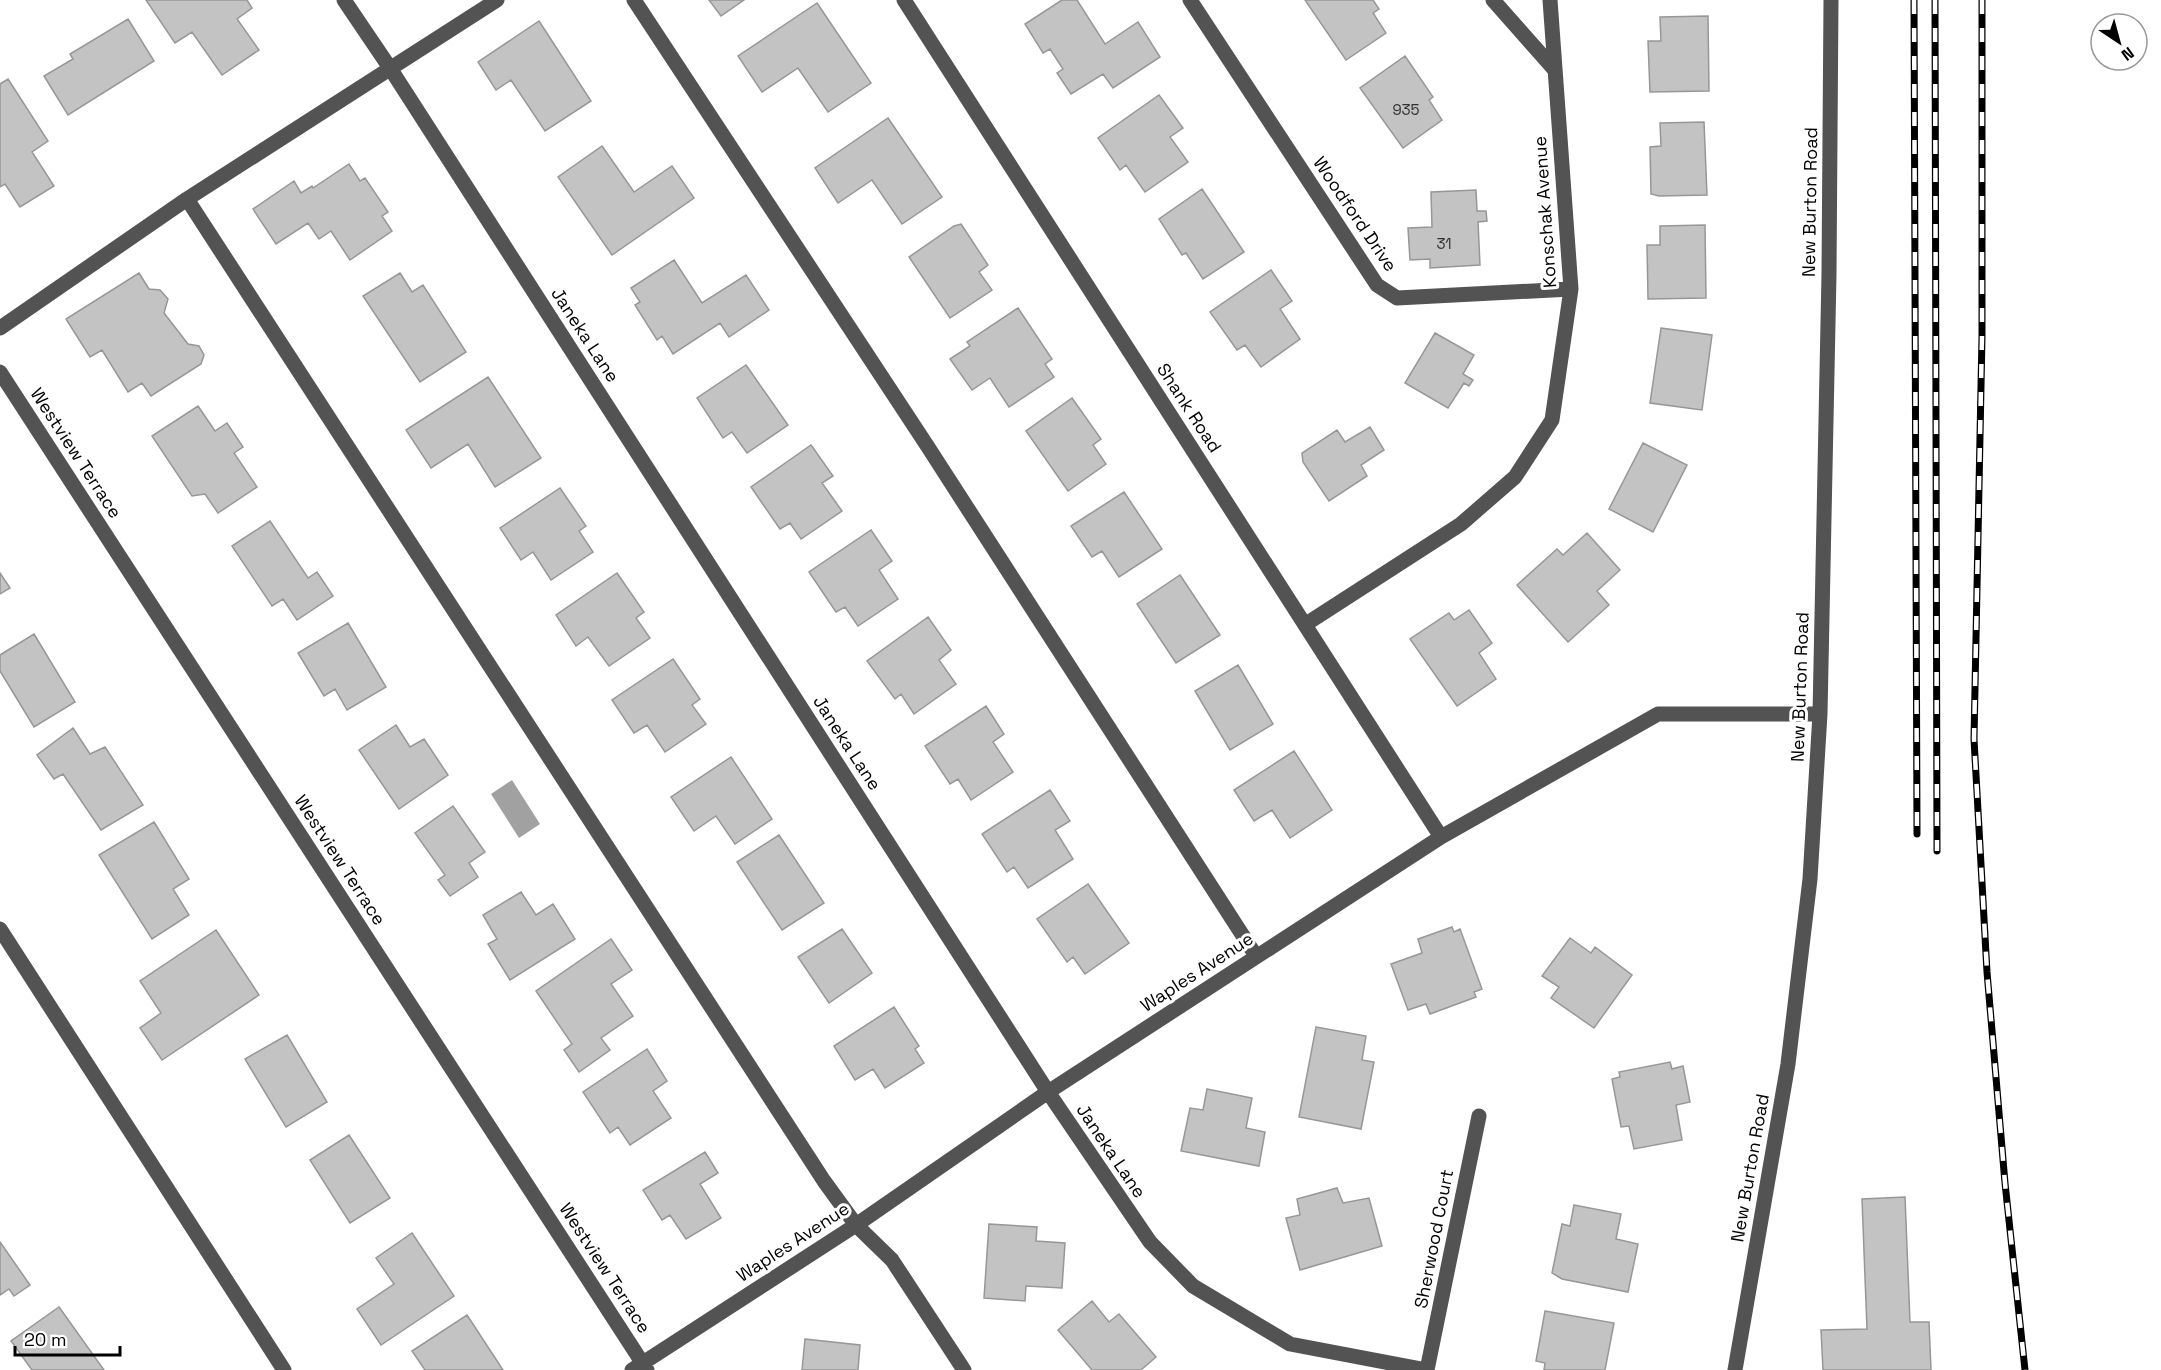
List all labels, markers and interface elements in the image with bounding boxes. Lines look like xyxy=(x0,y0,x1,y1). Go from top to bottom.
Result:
north arrow xyxy=(2089,12,2149,72)
text: N xyxy=(2117,42,2138,65)
house number: 935 xyxy=(1392,100,1420,119)
street label: New Burton Road xyxy=(1797,127,1822,277)
street label: Konschak Avenue xyxy=(1528,135,1561,289)
street label: Woodford Drive xyxy=(1308,152,1402,276)
house number: 31 xyxy=(1436,234,1452,253)
street label: Janeka Lane xyxy=(546,283,625,387)
street label: Shank Road xyxy=(1152,359,1227,457)
street label: Westview Terrace xyxy=(26,383,127,522)
street label: New Burton Road xyxy=(1785,612,1814,762)
street label: Janeka Lane xyxy=(808,691,887,795)
street label: Westview Terrace xyxy=(290,790,391,929)
street label: Waples Avenue xyxy=(1136,927,1258,1017)
street label: New Burton Road xyxy=(1725,1092,1774,1244)
street label: Janeka Lane xyxy=(1072,1099,1151,1202)
street label: Sherwood Court xyxy=(1409,1168,1458,1310)
street label: Waples Avenue xyxy=(732,1197,854,1287)
street label: Westview Terrace xyxy=(555,1198,656,1337)
scale bar xyxy=(15,1319,120,1357)
text: 20 m xyxy=(24,1328,67,1351)

